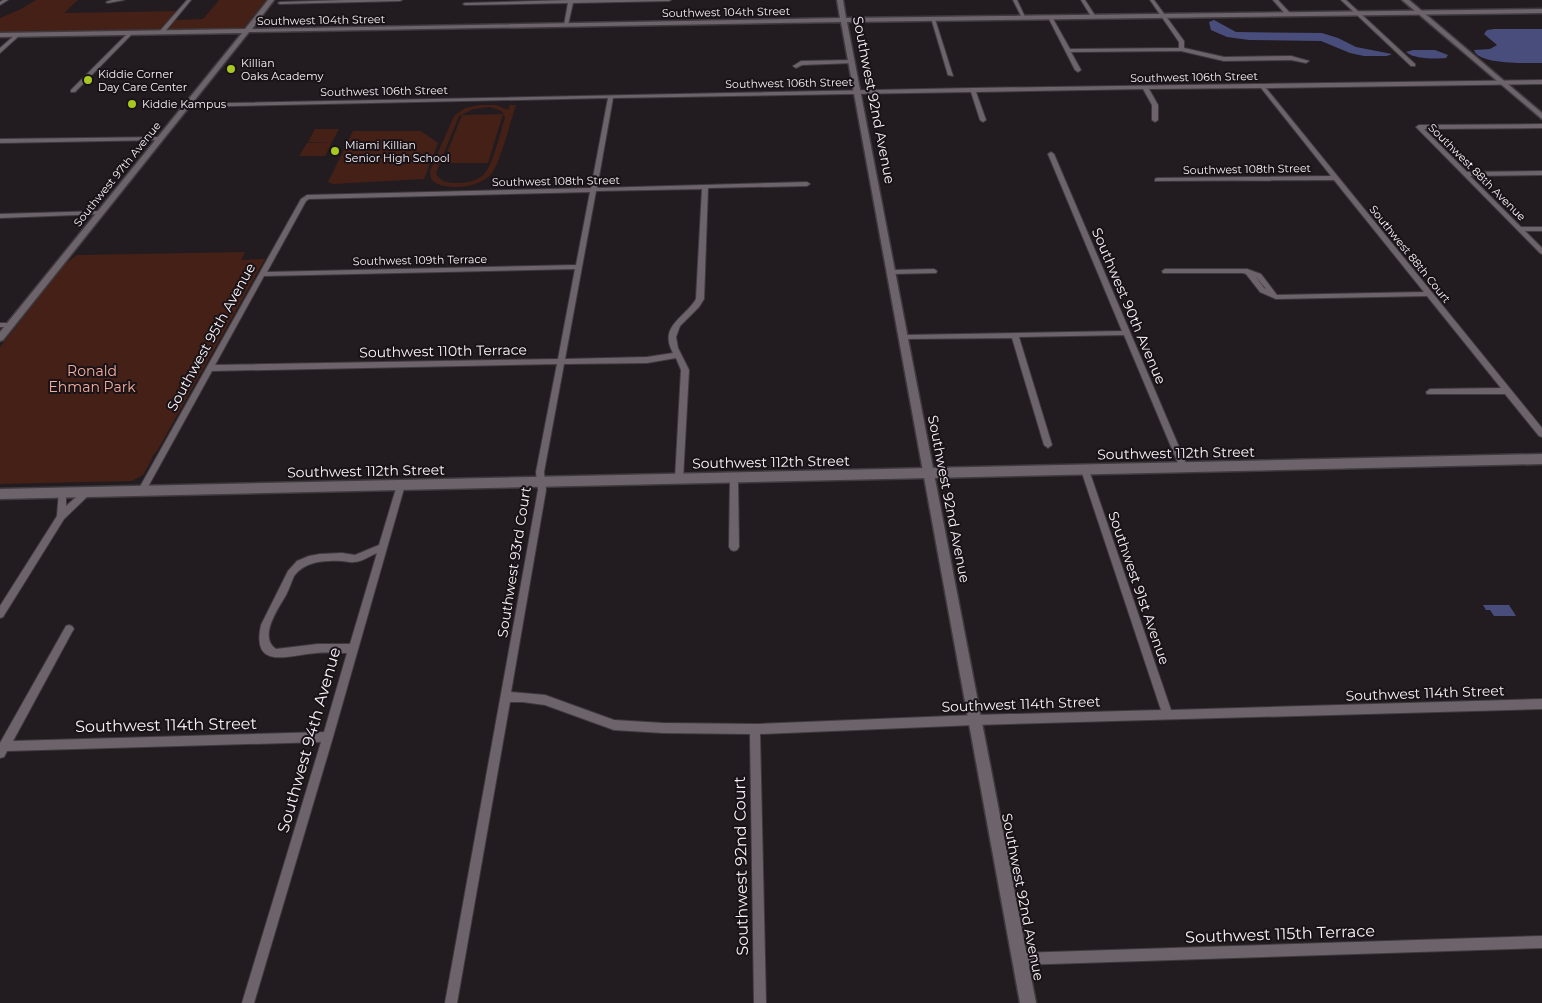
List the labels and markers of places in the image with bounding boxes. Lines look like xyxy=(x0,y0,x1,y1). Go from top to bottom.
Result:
place label: Killian Oaks Academy xyxy=(241,56,323,83)
marker: Killian Oaks Academy xyxy=(225,63,237,75)
place label: Kiddie Corner Day Care Center xyxy=(98,67,187,94)
marker: Kiddie Corner Day Care Center xyxy=(82,74,94,86)
place label: Kiddie Kampus xyxy=(142,97,227,111)
marker: Kiddie Kampus xyxy=(126,98,138,110)
place label: Miami Killian Senior High School xyxy=(345,138,450,165)
marker: Miami Killian Senior High School xyxy=(329,145,341,157)

